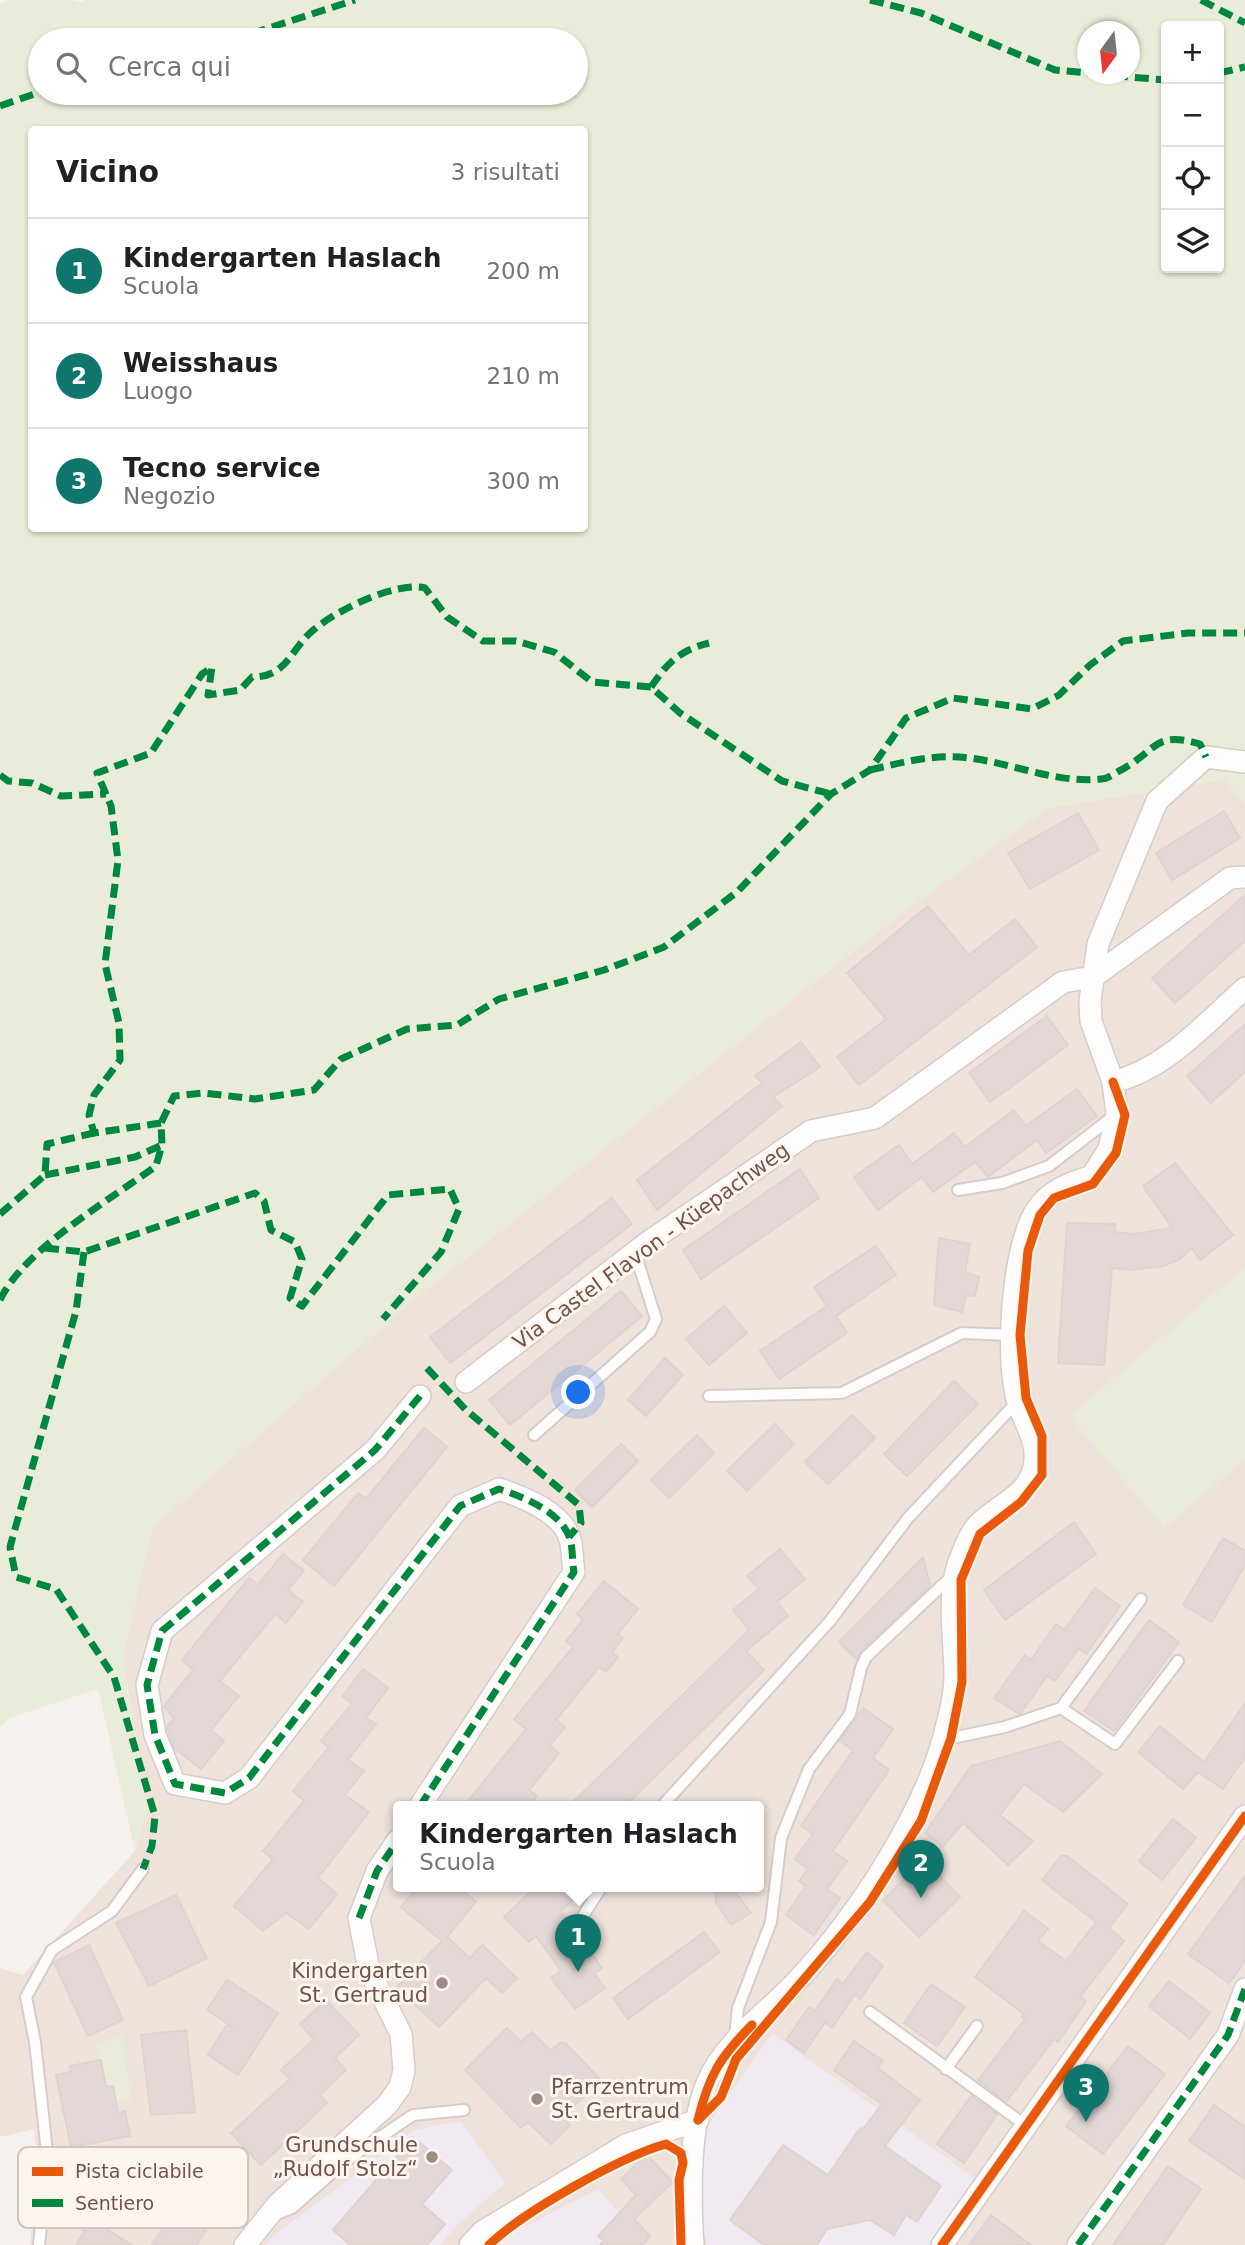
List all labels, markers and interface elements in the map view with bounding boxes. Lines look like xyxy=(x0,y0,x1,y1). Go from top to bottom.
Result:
north arrow xyxy=(1077,21,1140,84)
map controls xyxy=(1161,21,1224,273)
button: + xyxy=(1161,21,1224,84)
search box xyxy=(28,28,588,105)
icon: search xyxy=(52,48,90,86)
text: Cerca qui xyxy=(108,52,231,82)
button: − xyxy=(1161,84,1224,147)
button: locate xyxy=(1161,147,1224,210)
text: Vicino xyxy=(56,154,159,189)
text: 3 risultati xyxy=(451,159,560,185)
button: layers xyxy=(1161,210,1224,273)
text: Kindergarten Haslach xyxy=(123,243,441,273)
text: 1 xyxy=(71,258,87,284)
text: 200 m xyxy=(486,258,560,284)
text: Scuola xyxy=(123,273,199,299)
text: Weisshaus xyxy=(123,348,278,378)
text: 2 xyxy=(71,363,87,389)
text: 210 m xyxy=(486,363,560,389)
text: Luogo xyxy=(123,378,193,404)
text: Tecno service xyxy=(123,453,321,483)
text: 3 xyxy=(71,468,87,494)
text: 300 m xyxy=(486,468,560,494)
text: Negozio xyxy=(123,483,216,509)
street label: Via Castel Flavon - Küepachweg xyxy=(508,1138,794,1354)
your location xyxy=(561,1375,595,1409)
popup xyxy=(393,1801,764,1892)
text: Kindergarten Haslach xyxy=(419,1819,738,1849)
pin: 2 xyxy=(898,1840,944,1898)
text: Scuola xyxy=(419,1849,496,1875)
pin: 1 xyxy=(555,1914,601,1972)
place label: Kindergarten St. Gertraud xyxy=(291,1959,428,2007)
marker: Kindergarten St. Gertraud xyxy=(434,1975,450,1991)
pin: 3 xyxy=(1063,2064,1109,2122)
place label: Pfarrzentrum St. Gertraud xyxy=(551,2075,689,2123)
marker: Pfarrzentrum St. Gertraud xyxy=(529,2091,545,2107)
place label: Grundschule „Rudolf Stolz“ xyxy=(273,2133,418,2181)
legend xyxy=(18,2147,248,2228)
marker: Grundschule „Rudolf Stolz“ xyxy=(424,2149,440,2165)
text: Pista ciclabile xyxy=(75,2160,204,2182)
text: Sentiero xyxy=(75,2192,154,2214)

